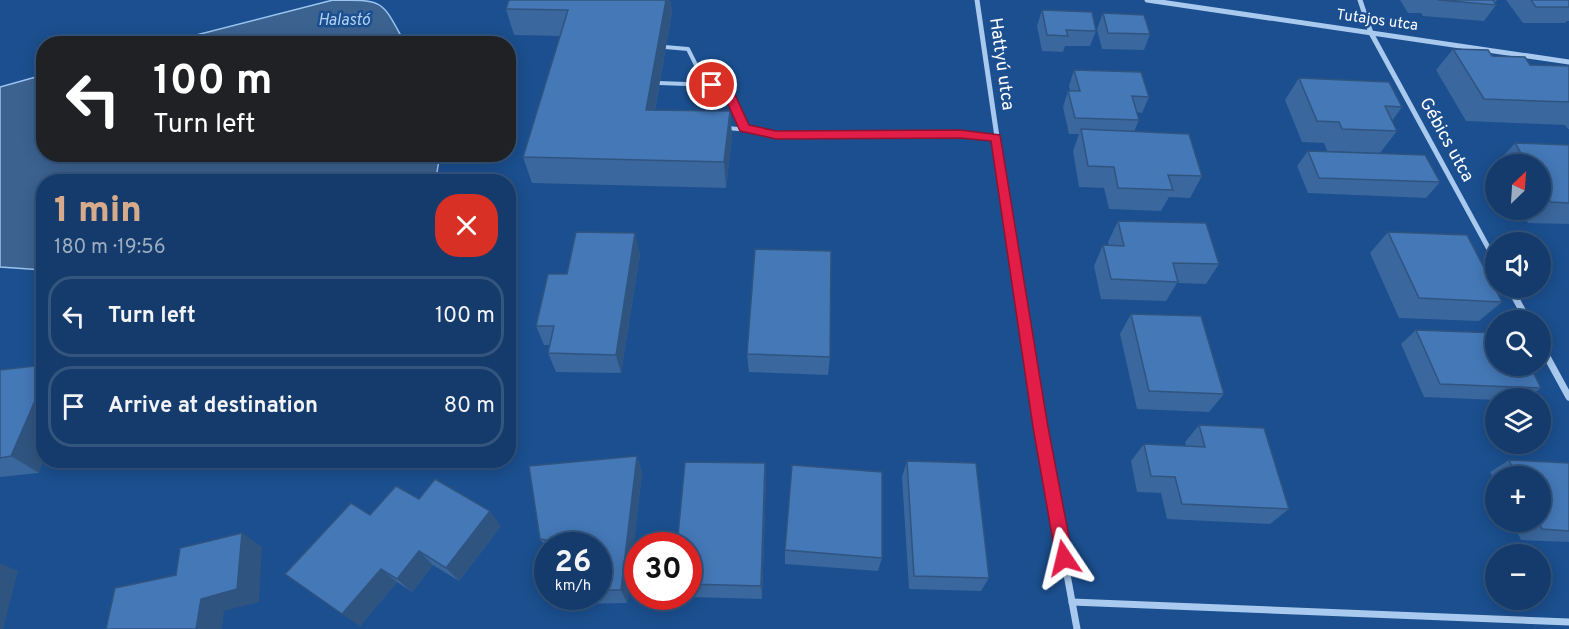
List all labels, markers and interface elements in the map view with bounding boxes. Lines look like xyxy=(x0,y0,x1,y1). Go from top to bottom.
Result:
street label: Tutajos utca xyxy=(1335,6,1419,36)
water label: Halastó xyxy=(318,11,371,31)
street label: Hattyú utca xyxy=(983,16,1019,112)
text: 100 m xyxy=(153,56,272,109)
pin xyxy=(686,59,737,110)
icon: left xyxy=(54,60,132,138)
icon: arrive xyxy=(695,68,728,101)
street label: Gébics utca xyxy=(1413,94,1479,186)
text: Turn left xyxy=(153,108,255,142)
north arrow xyxy=(1485,154,1551,220)
map controls xyxy=(1485,154,1551,610)
text: 1 min xyxy=(54,189,142,235)
button: close xyxy=(435,194,498,257)
button: sound xyxy=(1485,232,1551,298)
text: 180 m · 19:56 xyxy=(54,235,166,261)
icon: left xyxy=(57,300,90,333)
text: Turn left xyxy=(108,303,196,330)
text: 100 m xyxy=(435,303,495,330)
button: search xyxy=(1485,310,1551,376)
button: layers xyxy=(1485,388,1551,454)
icon: arrive xyxy=(57,390,90,423)
text: Arrive at destination xyxy=(108,393,318,420)
text: 80 m xyxy=(444,393,495,420)
button: + xyxy=(1485,466,1551,532)
position arrow xyxy=(1032,526,1096,590)
speed limit sign: 30 xyxy=(624,532,702,610)
button: − xyxy=(1485,544,1551,610)
text: 26 xyxy=(555,545,591,582)
text: km/h xyxy=(555,577,591,596)

